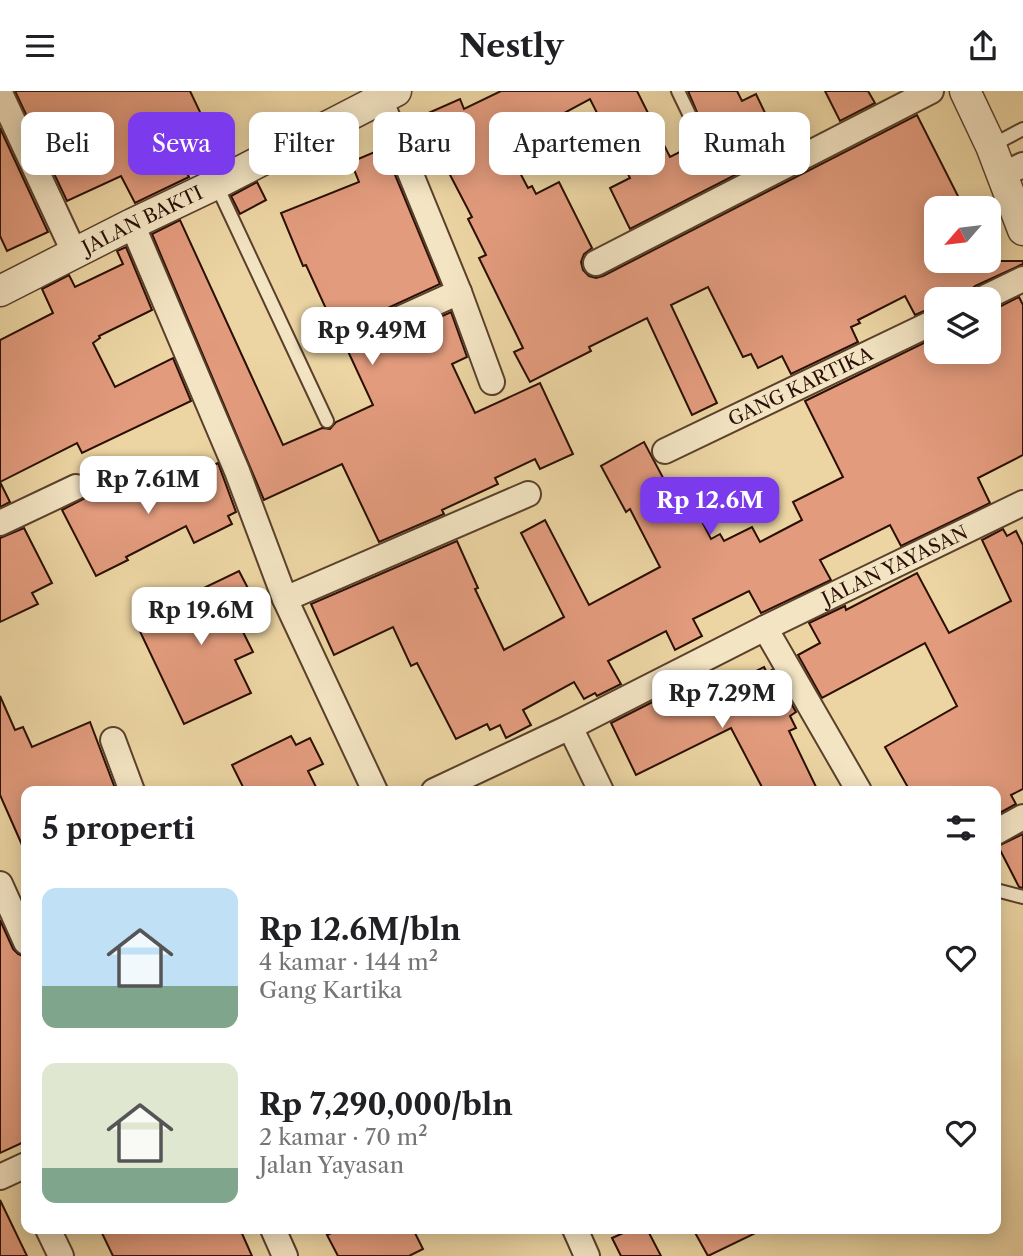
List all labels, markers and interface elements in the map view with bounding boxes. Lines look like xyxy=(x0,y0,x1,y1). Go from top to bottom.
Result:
text: Nestly xyxy=(459,26,564,65)
icon: menu xyxy=(21,27,59,65)
icon: share xyxy=(964,27,1002,65)
chip: Beli xyxy=(21,112,114,175)
chip: Sewa xyxy=(128,112,235,175)
chip: Filter xyxy=(249,112,359,175)
chip: Baru xyxy=(373,112,475,175)
chip: Apartemen xyxy=(489,112,665,175)
chip: Rumah xyxy=(679,112,810,175)
street label: JALAN BAKTI xyxy=(76,181,206,261)
north arrow xyxy=(924,196,1001,273)
map controls xyxy=(924,196,1001,364)
button: layers xyxy=(924,287,1001,364)
pin: Rp 9.49M xyxy=(300,307,444,367)
text: Rp 9.49M xyxy=(317,316,427,344)
street label: GANG KARTIKA xyxy=(724,342,877,431)
pin: Rp 7.61M xyxy=(76,457,220,516)
text: Rp 7.61M xyxy=(96,465,200,493)
pin: Rp 12.6M xyxy=(638,477,782,537)
text: Rp 12.6M xyxy=(656,486,764,514)
street label: JALAN YAYASAN xyxy=(815,521,971,612)
pin: Rp 19.6M xyxy=(129,587,273,647)
text: Rp 19.6M xyxy=(148,596,254,624)
pin: Rp 7.29M xyxy=(650,671,794,730)
text: Rp 7.29M xyxy=(668,679,776,707)
icon: filters xyxy=(942,809,980,847)
text: 5 properti xyxy=(42,810,195,847)
text: Rp 12.6M/bln xyxy=(259,911,461,948)
icon: home xyxy=(98,916,182,1000)
icon: heart xyxy=(942,939,980,977)
text: 4 kamar · 144 m² xyxy=(259,948,438,976)
text: Gang Kartika xyxy=(259,976,402,1004)
text: Rp 7,290,000/bln xyxy=(259,1086,513,1123)
icon: home xyxy=(98,1091,182,1175)
icon: heart xyxy=(942,1114,980,1152)
text: 2 kamar · 70 m² xyxy=(259,1123,428,1151)
text: Jalan Yayasan xyxy=(259,1151,404,1179)

